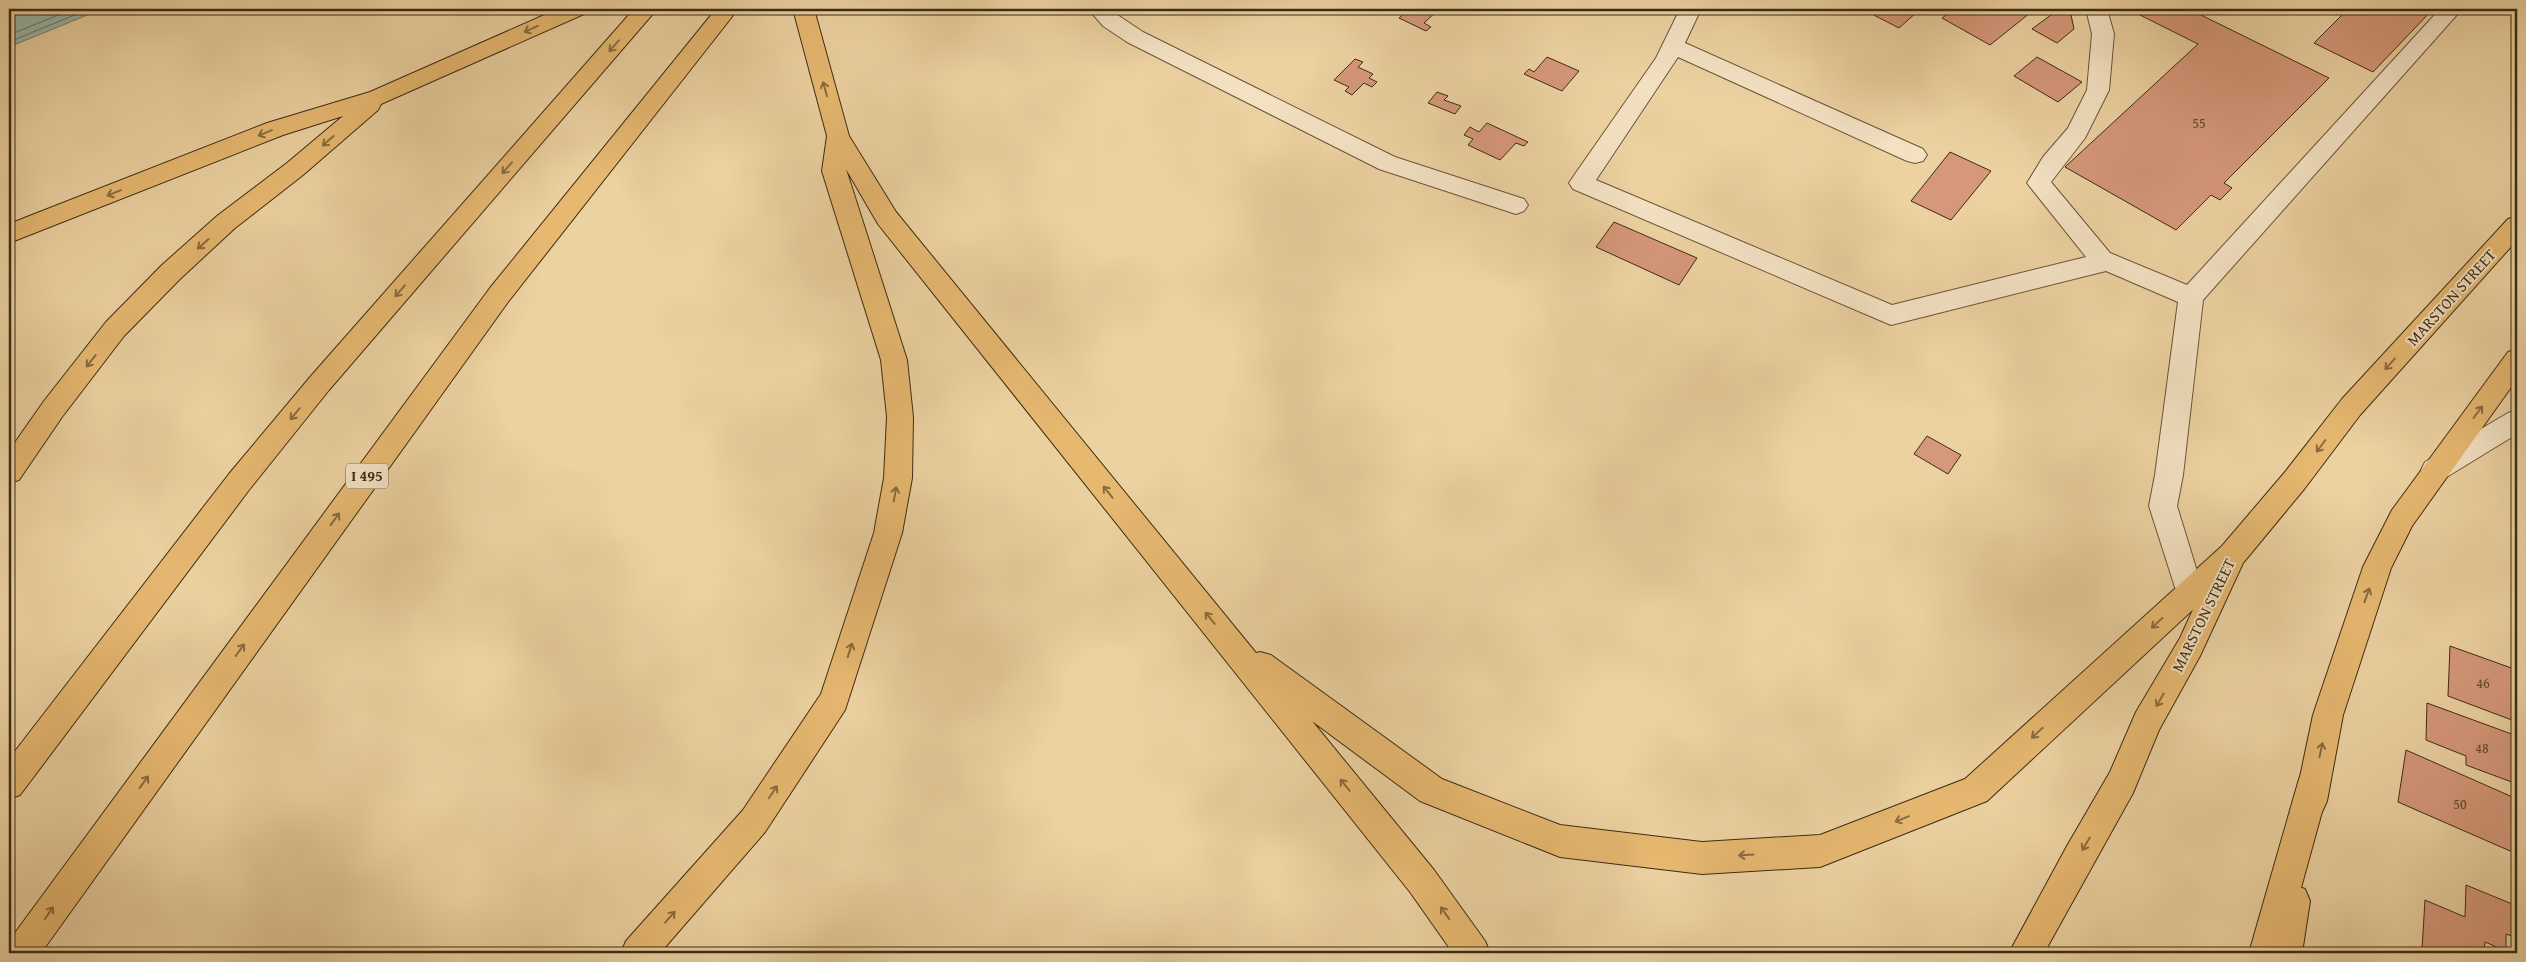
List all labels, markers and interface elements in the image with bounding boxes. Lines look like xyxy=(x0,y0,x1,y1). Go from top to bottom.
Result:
one-way arrow xyxy=(524,24,539,34)
one-way arrow xyxy=(608,39,619,52)
one-way arrow xyxy=(819,82,829,98)
house number: 55 xyxy=(2192,113,2206,133)
one-way arrow xyxy=(258,129,273,138)
one-way arrow xyxy=(322,135,335,146)
one-way arrow xyxy=(501,162,513,175)
one-way arrow xyxy=(107,189,122,198)
one-way arrow xyxy=(196,238,209,250)
street label: MARSTON STREET xyxy=(2401,243,2501,351)
one-way arrow xyxy=(395,284,406,297)
one-way arrow xyxy=(85,354,96,367)
one-way arrow xyxy=(2384,358,2396,371)
one-way arrow xyxy=(2473,405,2483,419)
one-way arrow xyxy=(289,407,300,420)
one-way arrow xyxy=(2316,439,2326,453)
road number: I 495 xyxy=(346,464,388,488)
one-way arrow xyxy=(1102,485,1113,498)
one-way arrow xyxy=(891,486,901,502)
one-way arrow xyxy=(330,513,341,526)
street label: MARSTON STREET xyxy=(2165,554,2241,676)
one-way arrow xyxy=(2363,587,2372,603)
one-way arrow xyxy=(1204,612,1215,625)
one-way arrow xyxy=(2151,617,2164,629)
one-way arrow xyxy=(846,642,856,658)
one-way arrow xyxy=(235,643,245,657)
house number: 46 xyxy=(2476,673,2490,693)
one-way arrow xyxy=(2154,692,2164,706)
one-way arrow xyxy=(2031,727,2044,739)
house number: 48 xyxy=(2475,738,2489,758)
one-way arrow xyxy=(2317,743,2326,759)
one-way arrow xyxy=(139,775,149,789)
one-way arrow xyxy=(1339,779,1350,792)
one-way arrow xyxy=(769,785,779,799)
house number: 50 xyxy=(2453,794,2467,814)
one-way arrow xyxy=(1895,815,1911,824)
one-way arrow xyxy=(2080,836,2090,850)
one-way arrow xyxy=(1739,851,1755,860)
one-way arrow xyxy=(1440,906,1450,920)
one-way arrow xyxy=(44,907,54,921)
one-way arrow xyxy=(664,910,676,923)

